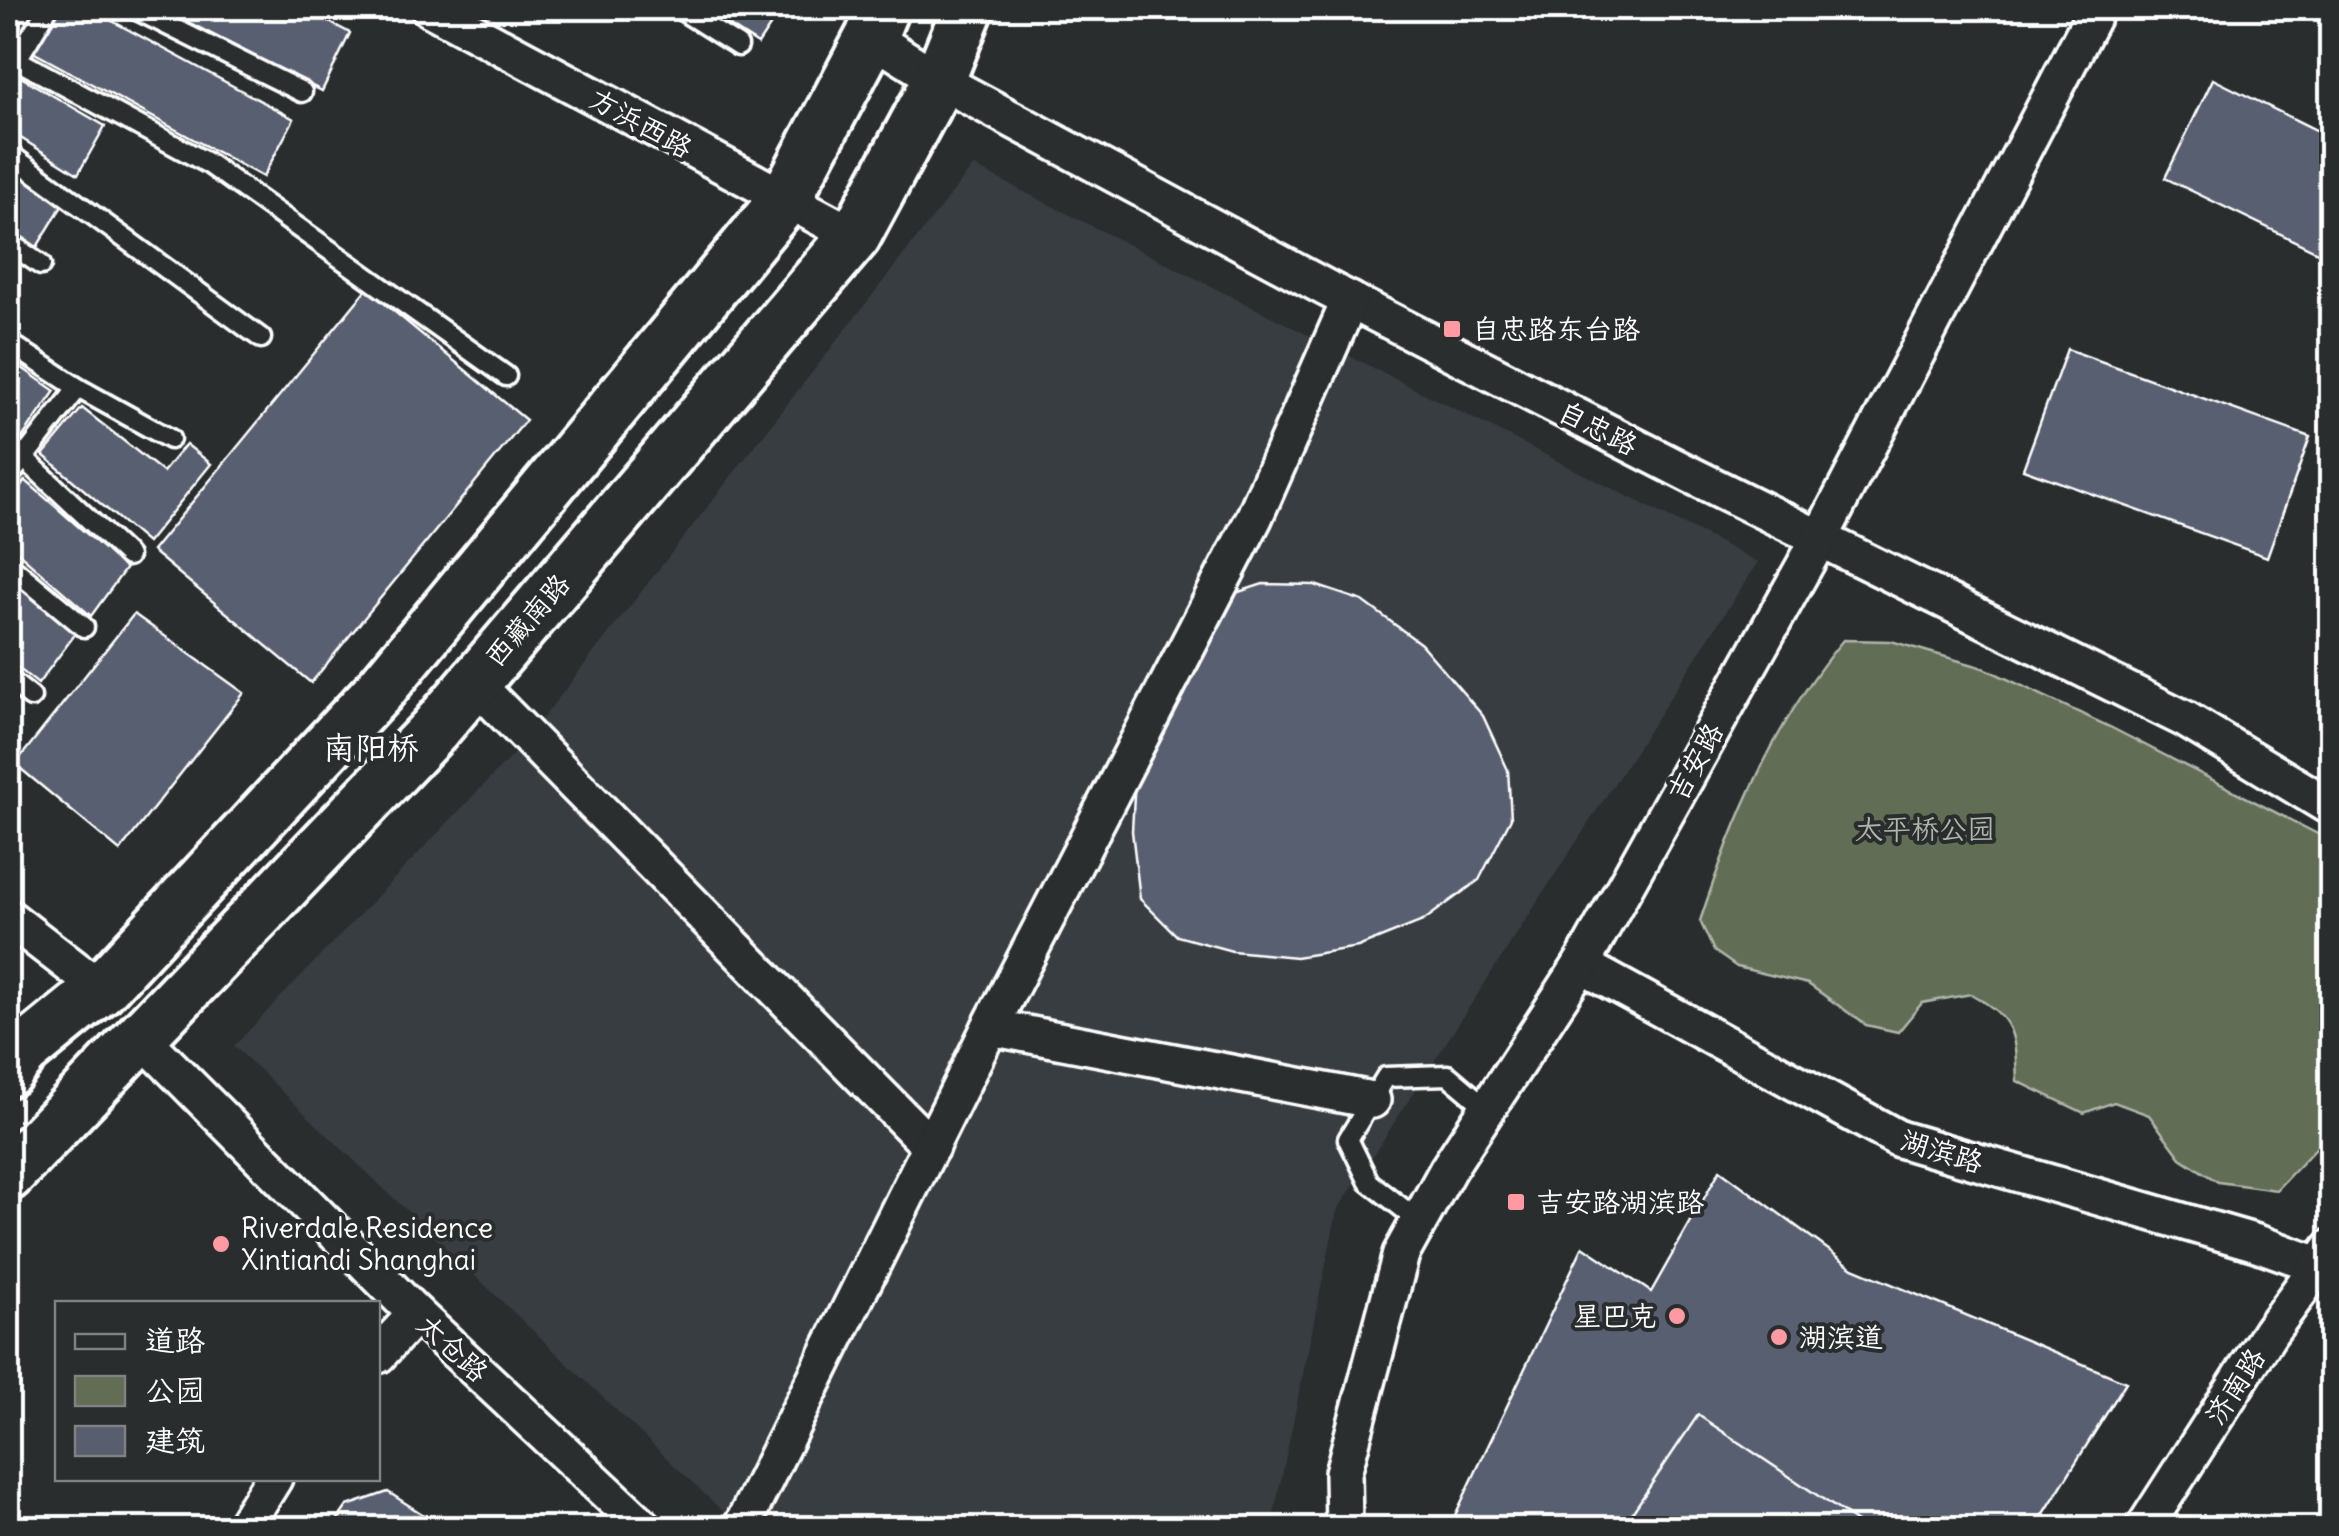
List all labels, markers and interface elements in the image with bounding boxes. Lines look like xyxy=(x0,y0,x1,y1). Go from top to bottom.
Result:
street label: 方浜西路 xyxy=(583,80,699,166)
place label: 自忠路东台路 xyxy=(1472,311,1640,347)
marker: 自忠路东台路 xyxy=(1441,318,1463,340)
street label: 自忠路 xyxy=(1552,393,1644,463)
street label: 西藏南路 xyxy=(477,566,577,674)
street label: 吉安路 xyxy=(1659,717,1731,807)
district label: 南阳桥 xyxy=(323,727,419,768)
park label: 太平桥公园 xyxy=(1855,811,1995,847)
street label: 湖滨路 xyxy=(1897,1122,1987,1180)
place label: 吉安路湖滨路 xyxy=(1536,1184,1704,1220)
marker: 吉安路湖滨路 xyxy=(1505,1191,1527,1213)
place label: Riverdale Residence Xintiandi Shanghai xyxy=(241,1210,493,1278)
marker: Riverdale Residence Xintiandi Shanghai xyxy=(210,1233,232,1255)
place label: 星巴克 xyxy=(1573,1298,1657,1334)
legend xyxy=(55,1301,380,1481)
marker: 星巴克 xyxy=(1666,1305,1688,1327)
street label: 太仓路 xyxy=(410,1306,496,1390)
place label: 湖滨道 xyxy=(1799,1319,1883,1355)
text: 道路 xyxy=(145,1321,205,1359)
marker: 湖滨道 xyxy=(1768,1326,1790,1348)
street label: 济南路 xyxy=(2197,1341,2273,1431)
text: 公园 xyxy=(145,1371,205,1409)
text: 建筑 xyxy=(145,1421,205,1459)

